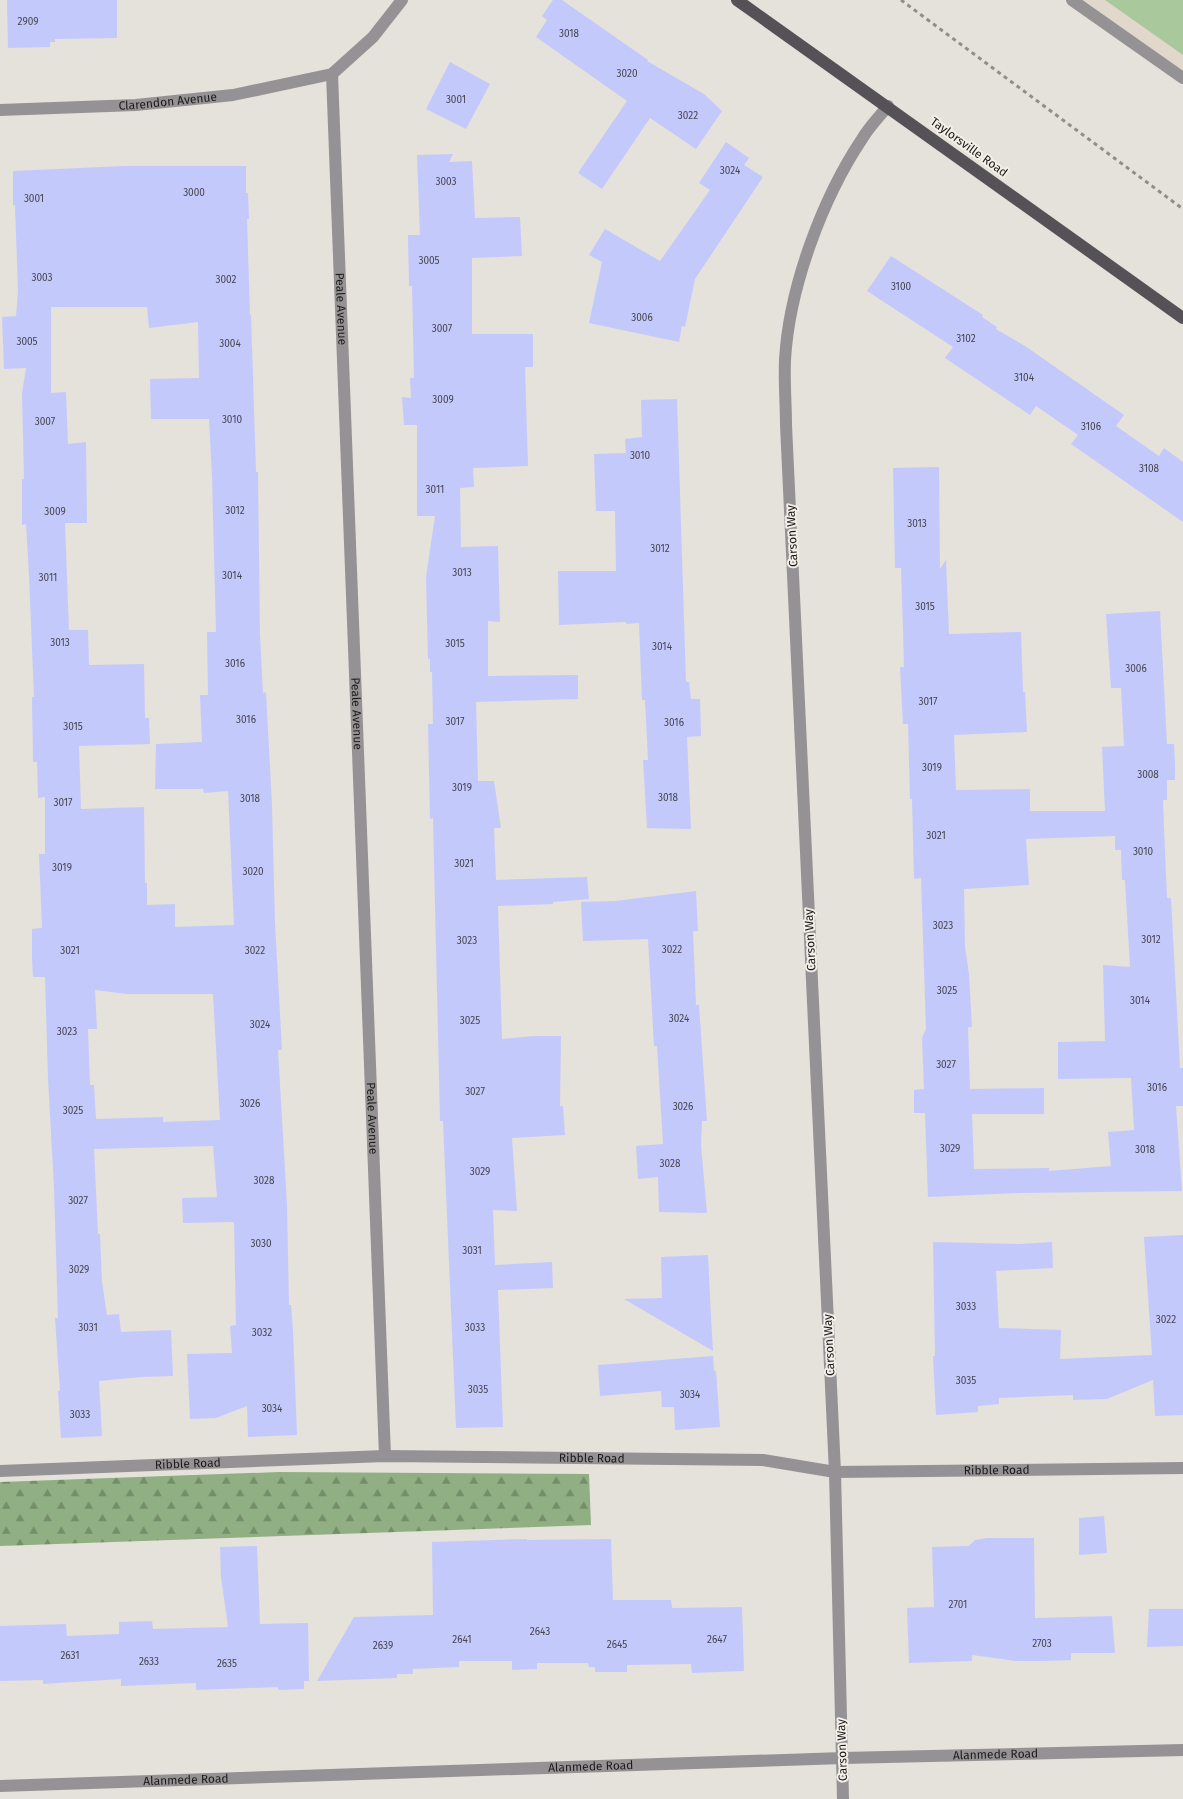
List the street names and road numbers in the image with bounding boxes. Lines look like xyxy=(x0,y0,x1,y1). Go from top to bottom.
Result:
street label: Clarendon Avenue xyxy=(118,90,218,113)
street label: Taylorsville Road xyxy=(928,114,1010,180)
street label: Peale Avenue xyxy=(333,272,349,345)
street label: Carson Way xyxy=(783,504,801,567)
street label: Peale Avenue xyxy=(348,677,365,750)
street label: Carson Way xyxy=(801,908,819,971)
street label: Peale Avenue xyxy=(364,1082,380,1155)
street label: Carson Way xyxy=(820,1313,838,1376)
street label: Ribble Road xyxy=(559,1451,625,1466)
street label: Ribble Road xyxy=(155,1455,221,1472)
street label: Ribble Road xyxy=(964,1463,1030,1478)
street label: Carson Way xyxy=(834,1719,850,1781)
street label: Alanmede Road xyxy=(953,1746,1038,1762)
street label: Alanmede Road xyxy=(548,1758,634,1775)
street label: Alanmede Road xyxy=(143,1771,229,1788)

